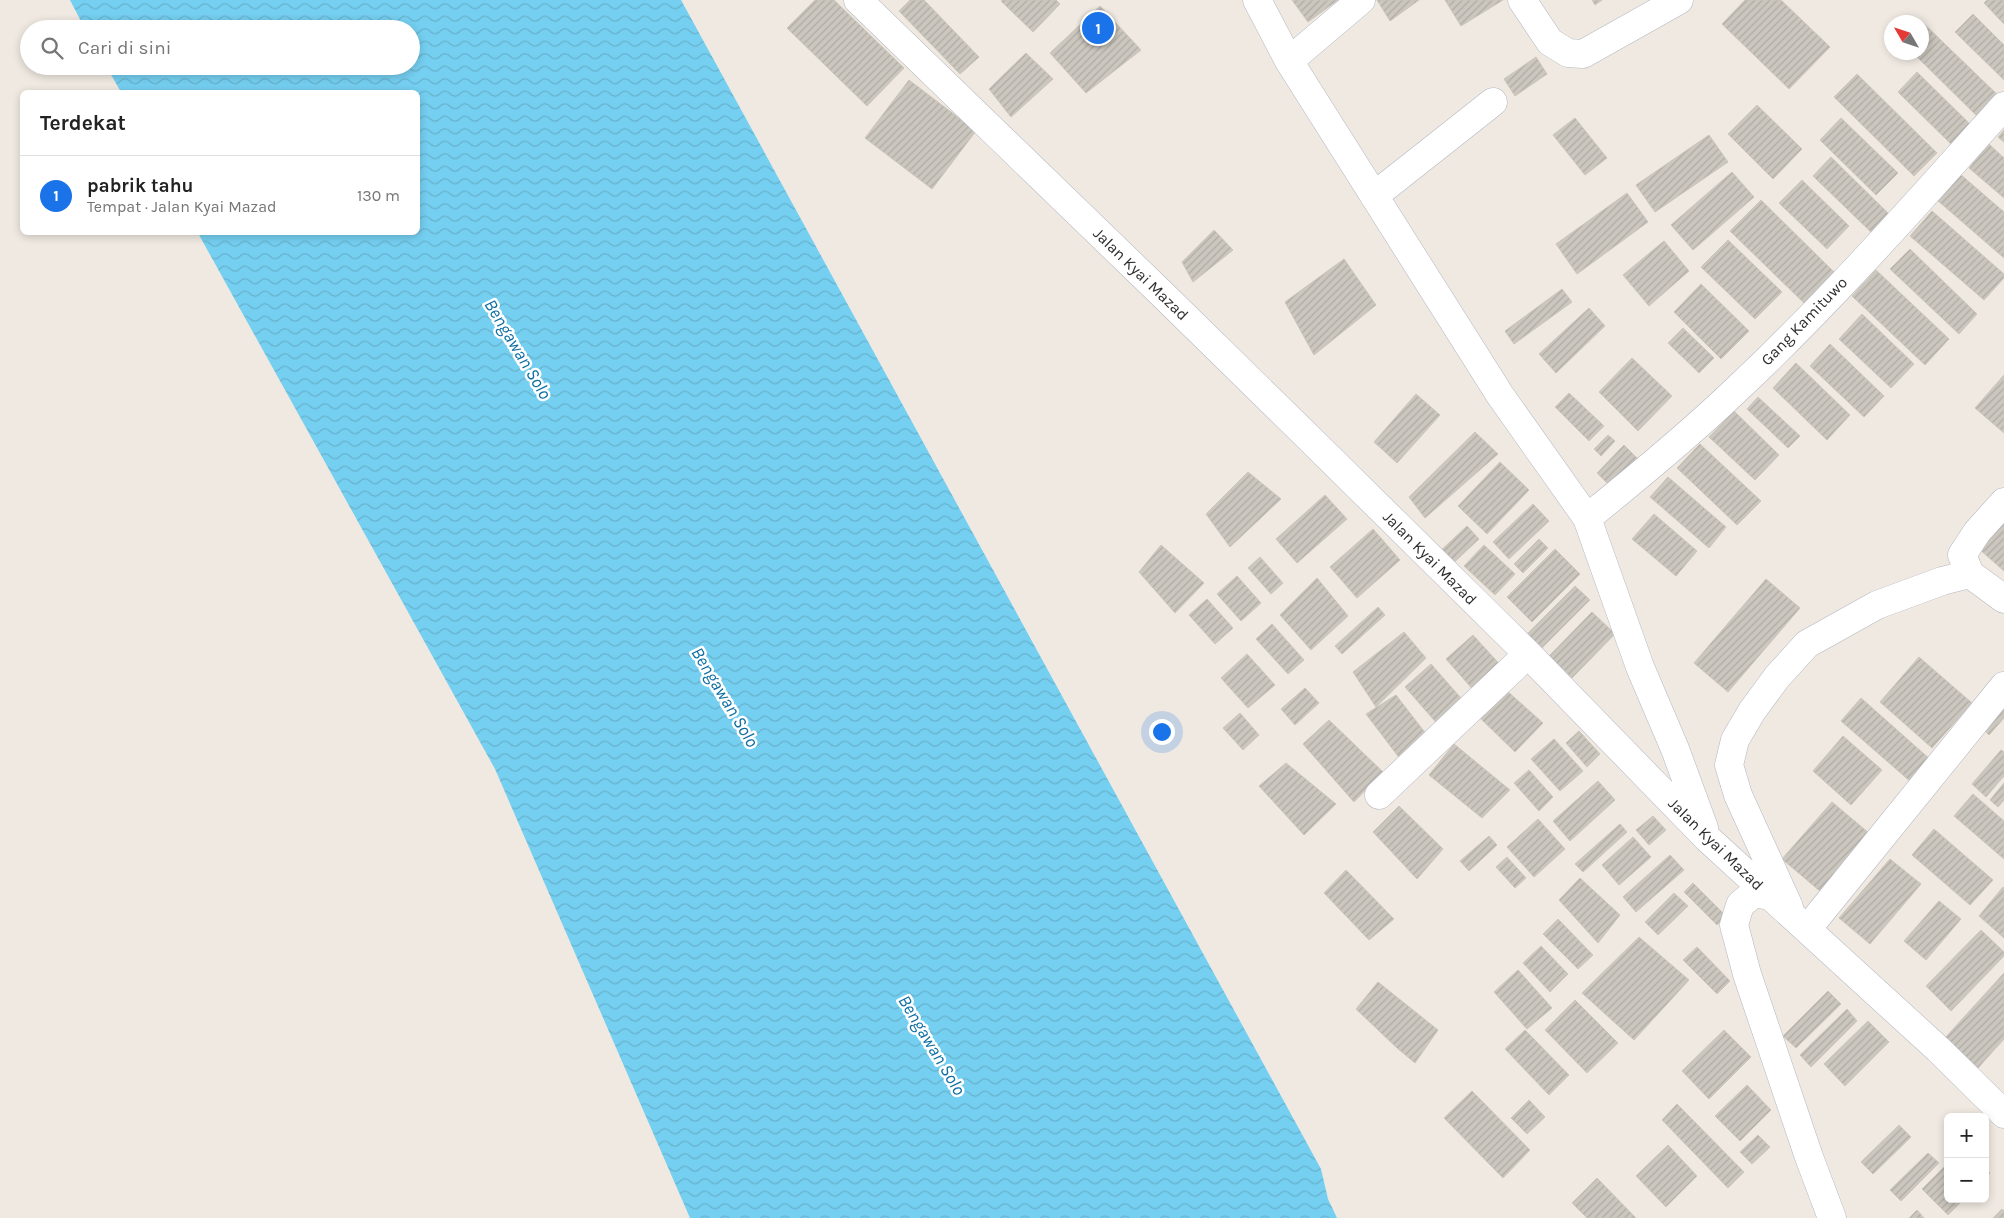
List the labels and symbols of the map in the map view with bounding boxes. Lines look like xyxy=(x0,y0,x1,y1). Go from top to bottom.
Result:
pin: 1 xyxy=(1082,9,1114,47)
north arrow xyxy=(1884,15,1929,60)
street label: Jalan Kyai Mazad xyxy=(1090,224,1192,324)
street label: Gang Kamituwo xyxy=(1757,273,1851,369)
water label: Bengawan Solo xyxy=(480,295,557,403)
street label: Jalan Kyai Mazad xyxy=(1379,507,1481,609)
water label: Bengawan Solo xyxy=(687,643,764,751)
your location xyxy=(1149,719,1175,745)
street label: Jalan Kyai Mazad xyxy=(1665,794,1767,894)
water label: Bengawan Solo xyxy=(894,991,971,1099)

